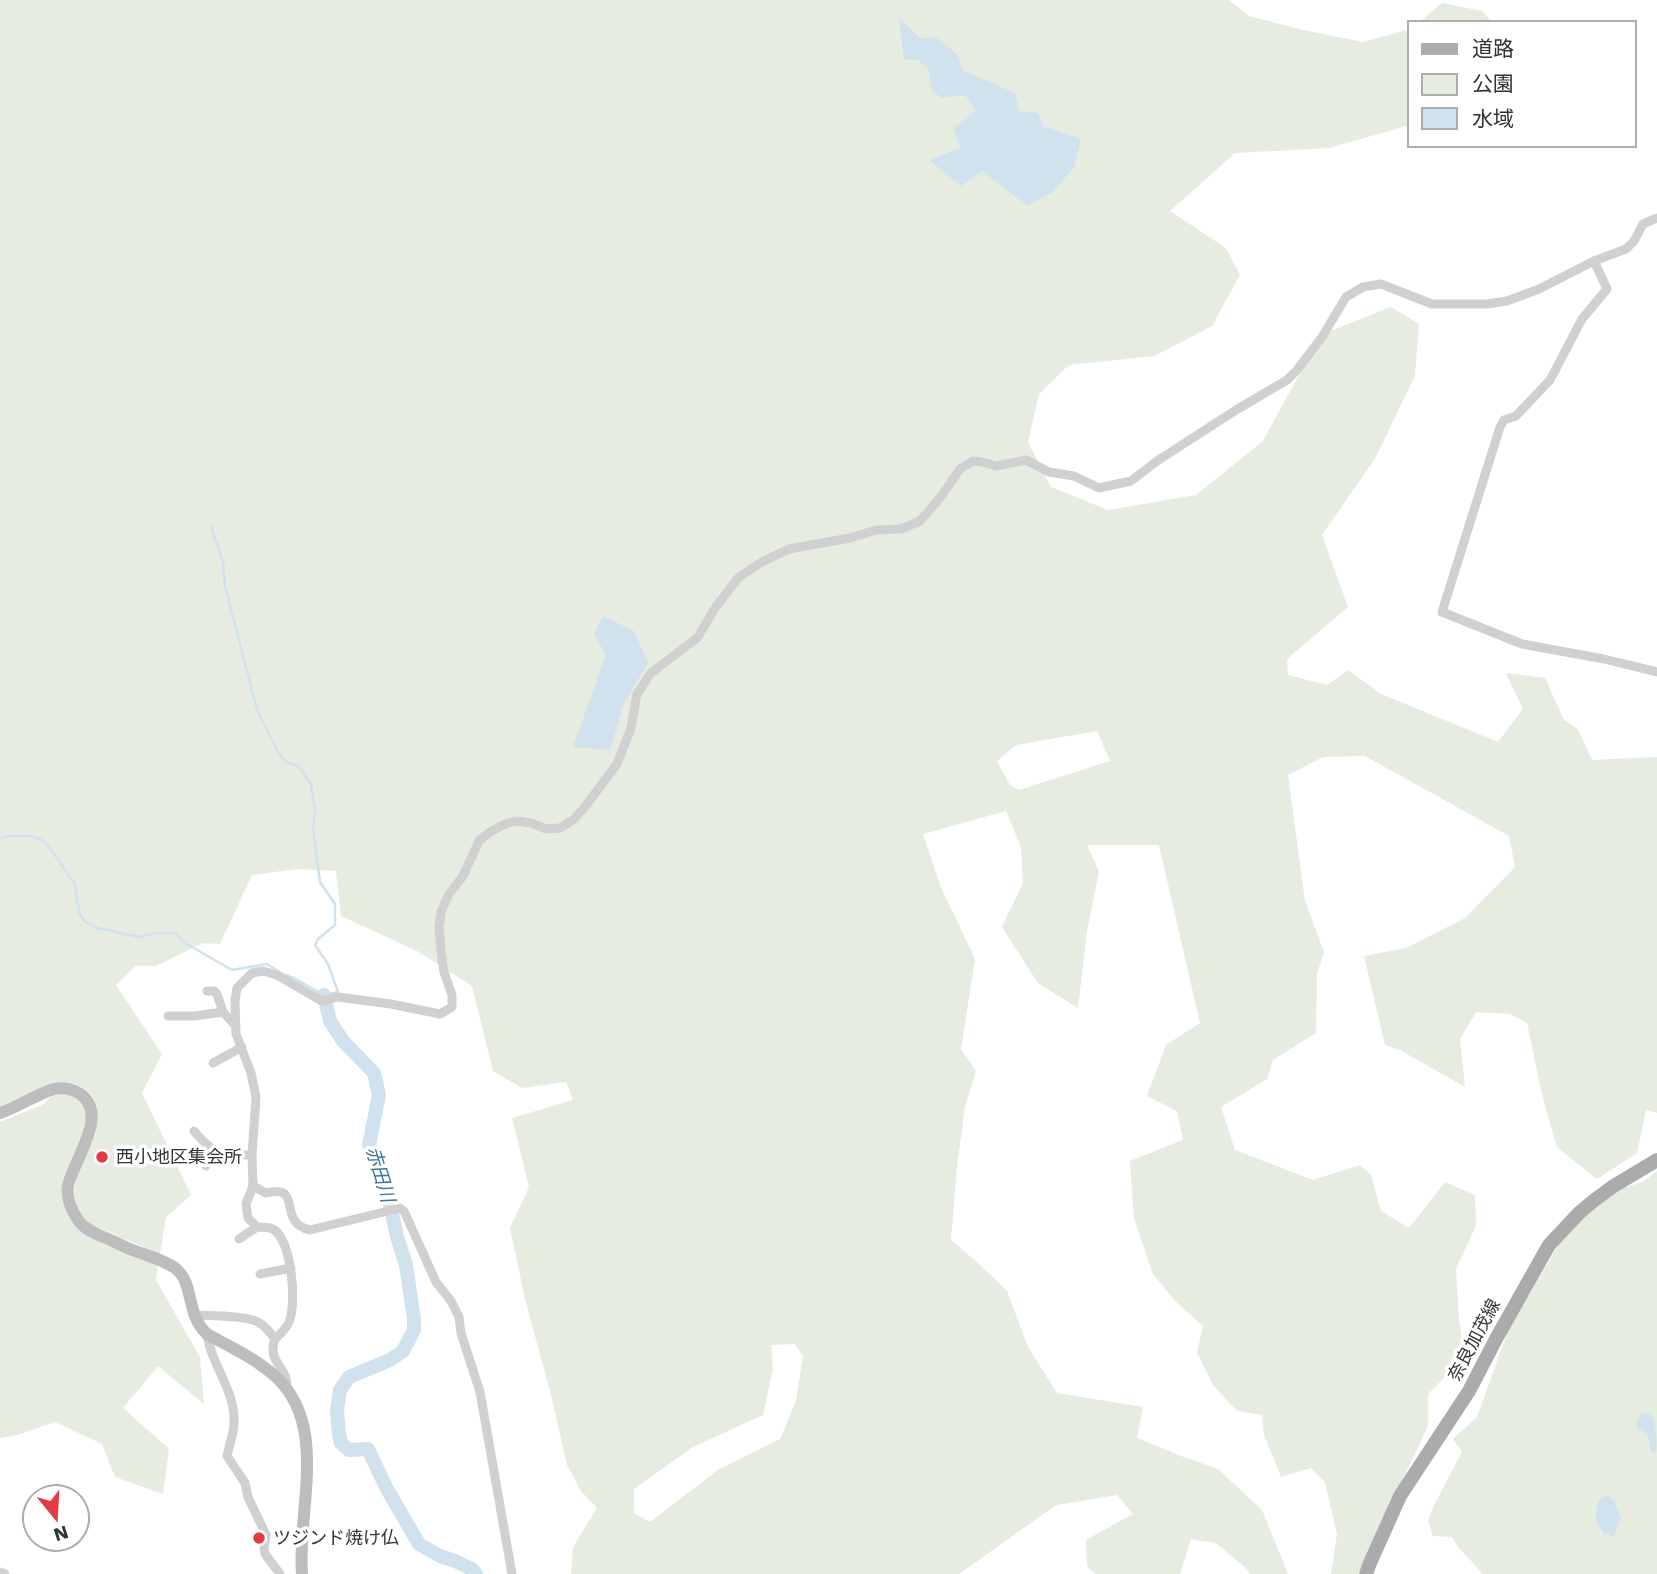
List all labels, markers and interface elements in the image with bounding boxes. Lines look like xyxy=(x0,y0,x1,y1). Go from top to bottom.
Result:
legend xyxy=(1408,21,1636,147)
text: 道路 xyxy=(1472,36,1514,61)
text: 公園 xyxy=(1472,71,1514,96)
text: 水域 xyxy=(1472,106,1514,131)
water label: 赤田川 xyxy=(361,1144,400,1207)
place label: 西小地区集会所 xyxy=(116,1146,242,1167)
marker: 西小地区集会所 xyxy=(94,1149,110,1165)
street label: 奈良加茂線 xyxy=(1443,1295,1504,1384)
north arrow xyxy=(21,1483,91,1553)
text: N xyxy=(51,1521,71,1547)
place label: ツジンド焼け仏 xyxy=(273,1527,399,1548)
marker: ツジンド焼け仏 xyxy=(251,1530,267,1546)

